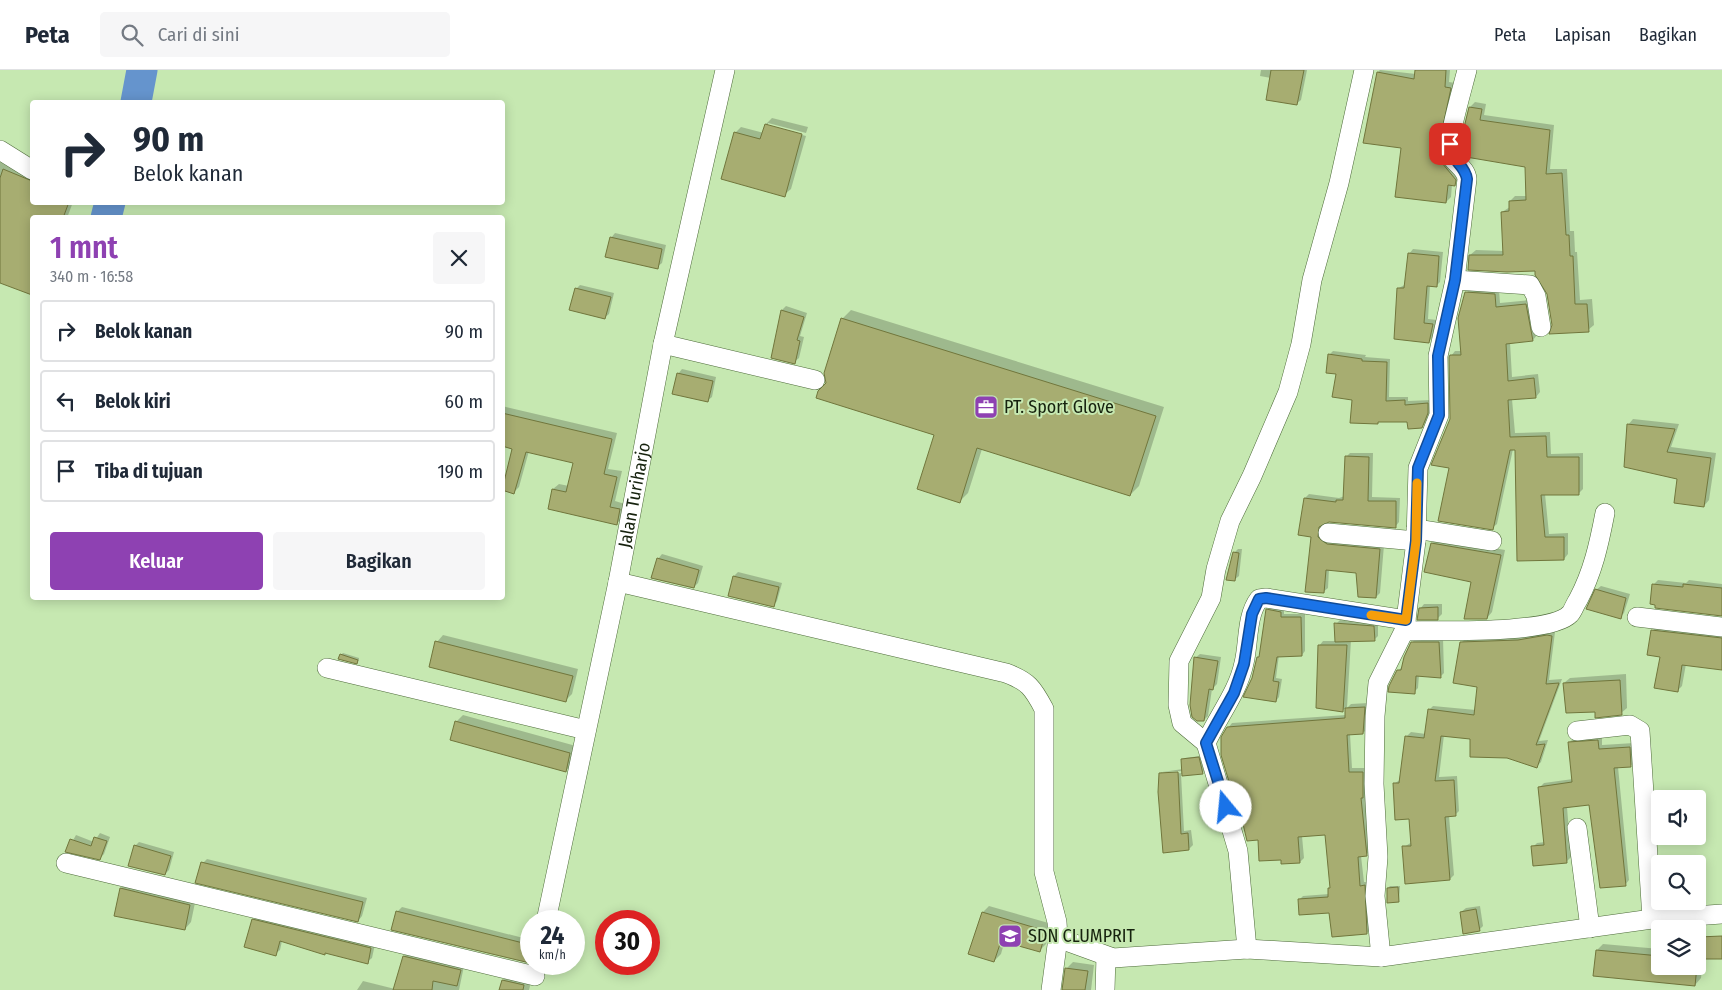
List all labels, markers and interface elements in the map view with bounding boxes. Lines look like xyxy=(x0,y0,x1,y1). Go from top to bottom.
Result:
search box xyxy=(100,12,450,57)
text: Peta xyxy=(25,21,70,49)
icon: search xyxy=(118,21,146,49)
text: Cari di sini xyxy=(158,23,239,46)
text: Peta xyxy=(1494,24,1526,46)
text: Lapisan xyxy=(1554,24,1611,46)
text: Bagikan xyxy=(1639,24,1697,46)
text: 90 m xyxy=(133,118,204,160)
icon: right xyxy=(50,120,115,185)
pin xyxy=(1429,123,1471,165)
icon: arrive xyxy=(1436,130,1464,158)
text: Belok kanan xyxy=(133,160,243,187)
text: 1 mnt xyxy=(50,230,118,266)
button: close xyxy=(433,232,485,284)
text: 340 m · 16:58 xyxy=(50,267,133,286)
icon: right xyxy=(52,317,80,345)
text: Belok kanan xyxy=(95,320,192,343)
text: 90 m xyxy=(445,320,483,343)
icon: left xyxy=(52,387,80,415)
text: Belok kiri xyxy=(95,390,171,413)
text: 60 m xyxy=(445,390,483,413)
office icon: PT. Sport Glove xyxy=(973,394,999,420)
place label: PT. Sport Glove xyxy=(1004,396,1114,418)
street label: Jalan Turiharjo xyxy=(614,440,655,550)
icon: arrive xyxy=(52,457,80,485)
text: Tiba di tujuan xyxy=(95,460,203,483)
text: 190 m xyxy=(437,460,483,483)
button: Keluar xyxy=(50,532,263,590)
button: Bagikan xyxy=(273,532,485,590)
position arrow xyxy=(1199,780,1251,832)
map controls xyxy=(1651,790,1706,975)
button: sound xyxy=(1651,790,1706,845)
button: search xyxy=(1651,855,1706,910)
speed limit sign: 30 xyxy=(595,910,660,975)
button: layers xyxy=(1651,920,1706,975)
text: 24 xyxy=(541,921,564,951)
school or university icon: SDN CLUMPRIT xyxy=(997,923,1023,949)
place label: SDN CLUMPRIT xyxy=(1028,925,1136,947)
text: km/h xyxy=(539,948,566,962)

